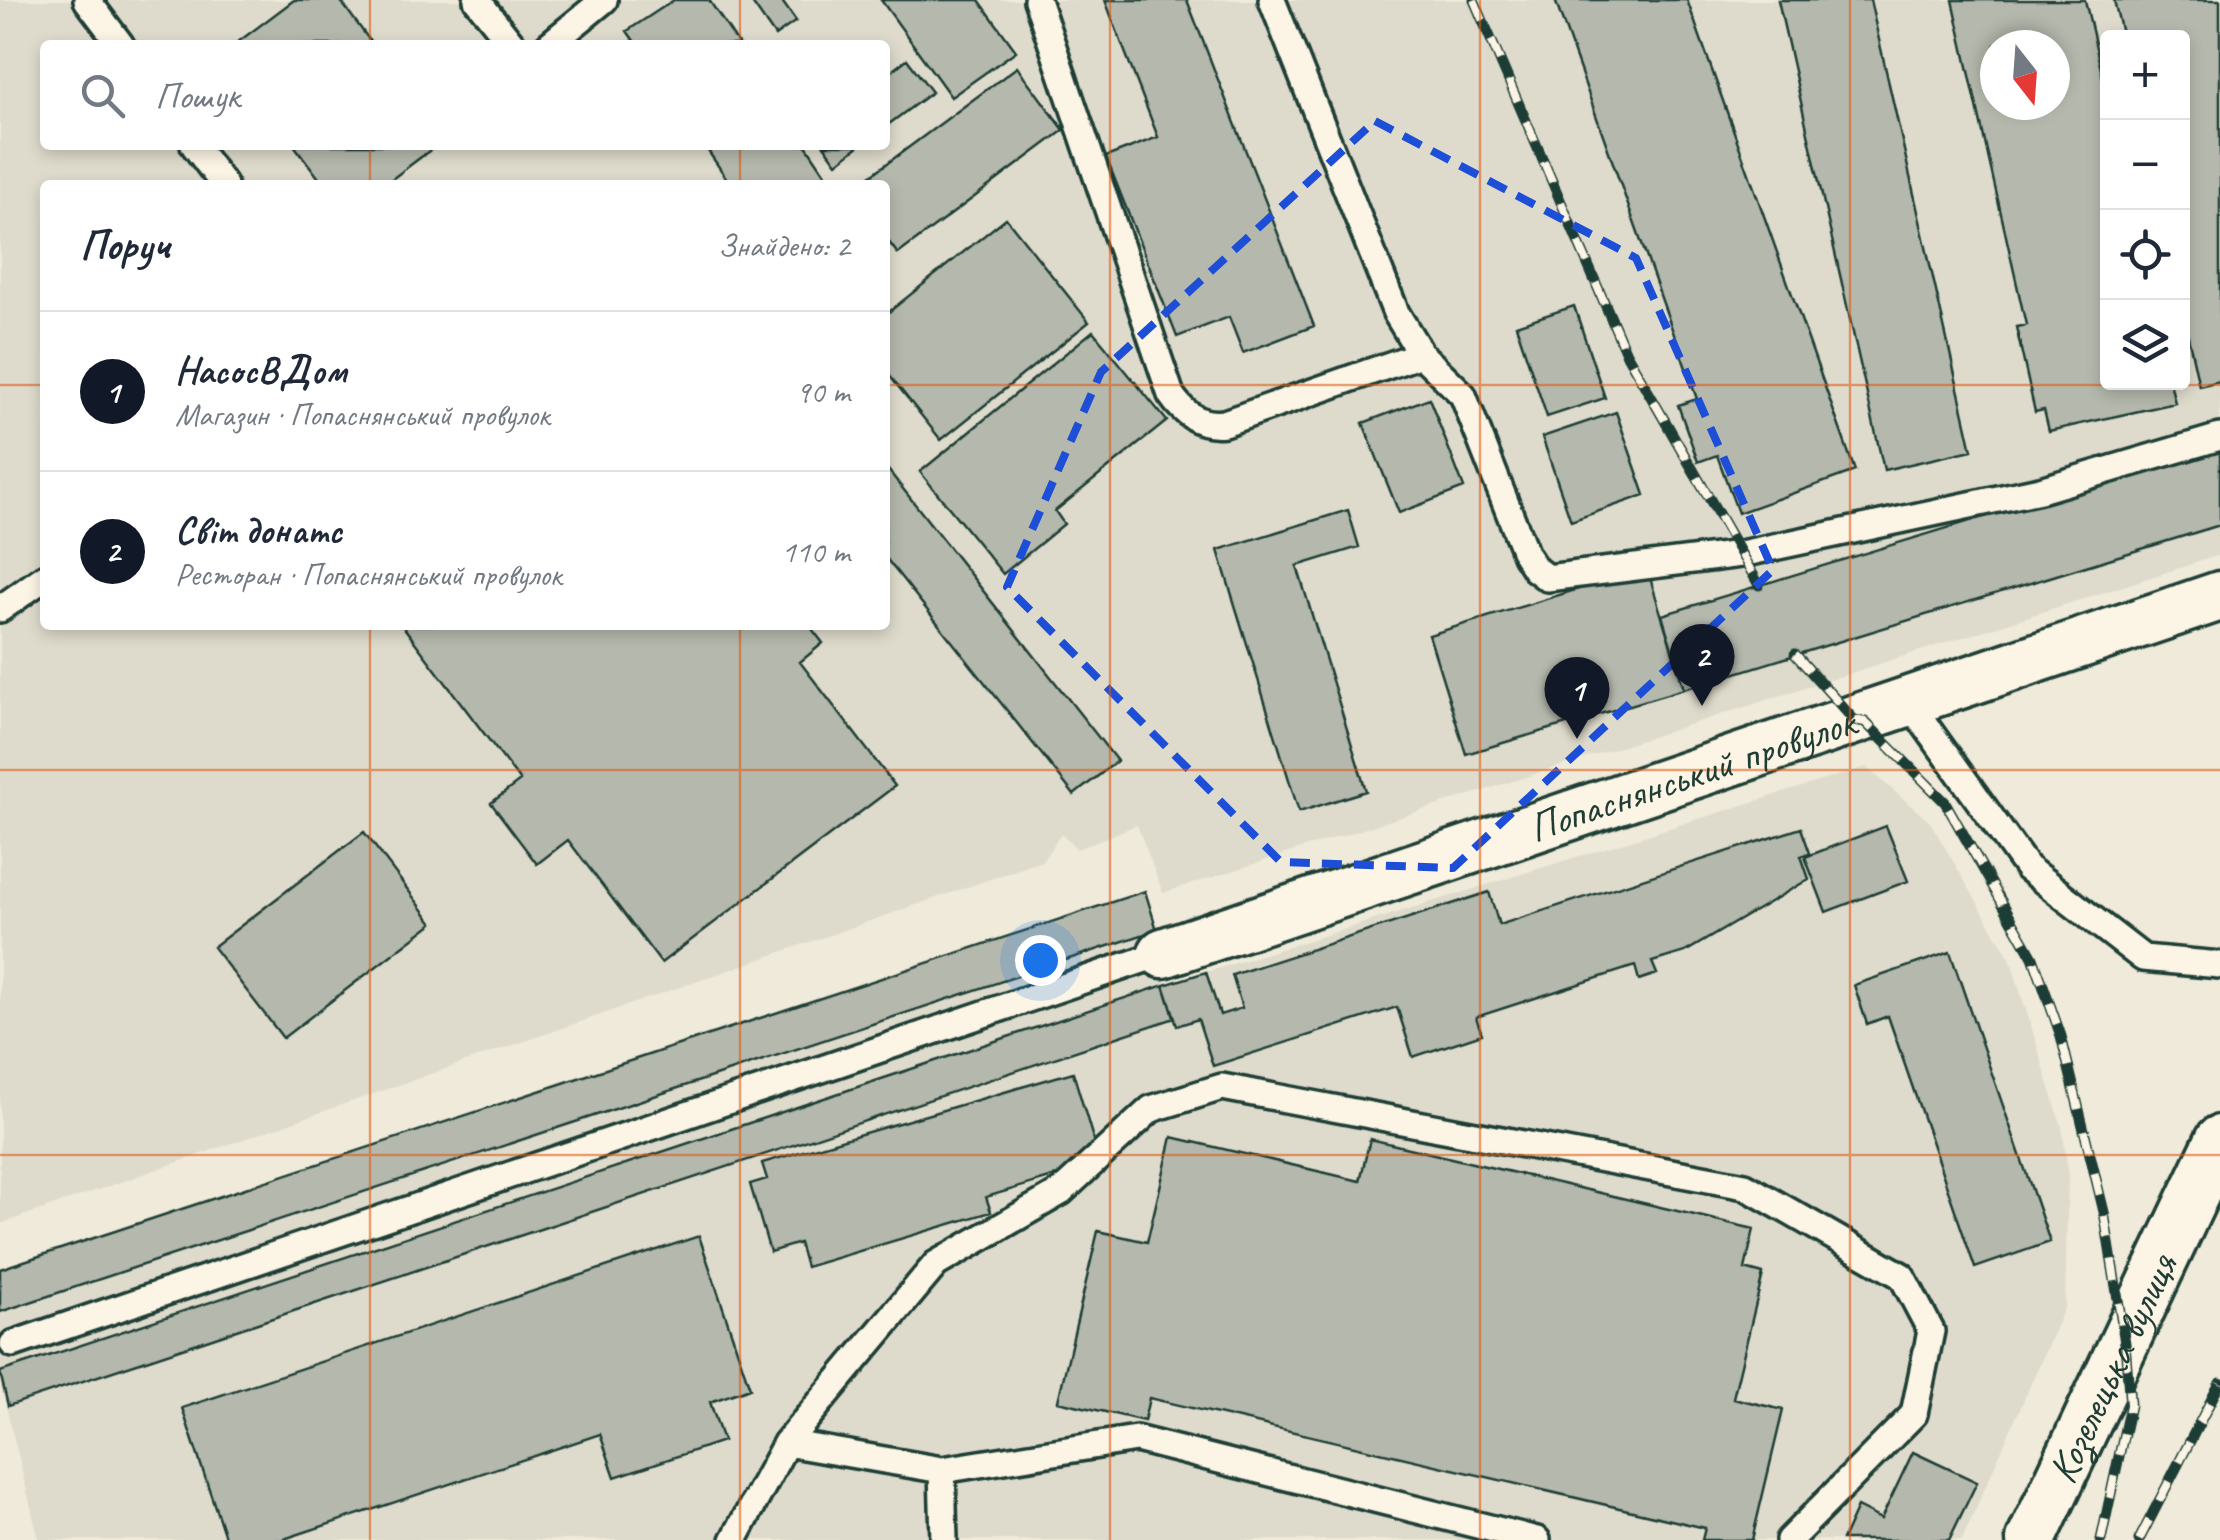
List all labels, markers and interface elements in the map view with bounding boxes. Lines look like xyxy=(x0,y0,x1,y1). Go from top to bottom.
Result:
north arrow xyxy=(1980,30,2070,120)
map controls xyxy=(2100,30,2190,390)
button: + xyxy=(2100,30,2190,120)
search box xyxy=(40,40,890,150)
icon: search xyxy=(75,68,130,123)
text: Пошук xyxy=(155,72,240,119)
button: − xyxy=(2100,120,2190,210)
button: locate xyxy=(2100,210,2190,300)
text: Поруч xyxy=(80,219,170,272)
text: Знайдено: 2 xyxy=(718,225,850,266)
button: layers xyxy=(2100,300,2190,390)
text: НасосВДом xyxy=(175,347,346,394)
text: 1 xyxy=(105,371,120,412)
text: 90 m xyxy=(796,371,850,412)
text: Магазин · Попаснянський провулок xyxy=(175,394,550,435)
text: Світ донатс xyxy=(175,507,342,554)
text: 2 xyxy=(105,531,120,572)
text: 110 m xyxy=(781,531,850,572)
text: Ресторан · Попаснянський провулок xyxy=(175,554,562,595)
pin: 2 xyxy=(1670,624,1734,706)
pin: 1 xyxy=(1544,656,1610,739)
street label: Попаснянський провулок xyxy=(1521,694,1865,854)
your location xyxy=(1015,935,1066,986)
street label: Козелецька вулиця xyxy=(2035,1244,2190,1491)

